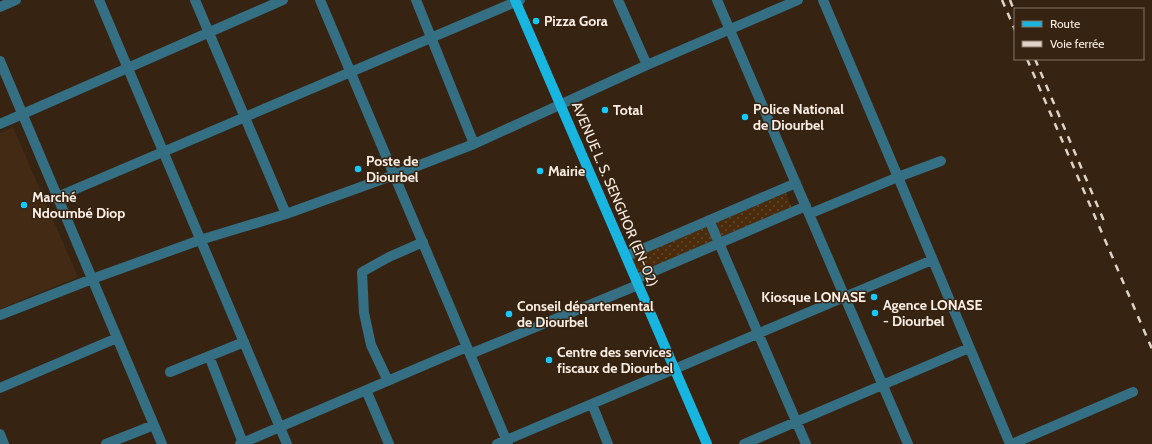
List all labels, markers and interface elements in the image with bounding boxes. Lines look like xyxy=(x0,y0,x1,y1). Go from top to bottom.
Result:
legend xyxy=(1014,8,1144,60)
place label: Pizza Gora xyxy=(544,12,608,30)
marker: Pizza Gora xyxy=(531,16,541,26)
text: Route xyxy=(1050,16,1080,31)
text: Voie ferrée xyxy=(1050,36,1104,51)
street label: AVENUE L. S. SENGHOR (EN-02) xyxy=(568,99,662,289)
place label: Police National de Diourbel xyxy=(753,100,844,134)
place label: Total xyxy=(613,101,643,119)
marker: Total xyxy=(600,105,610,115)
marker: Police National de Diourbel xyxy=(740,112,750,122)
place label: Poste de Diourbel xyxy=(366,152,419,186)
place label: Mairie xyxy=(548,162,585,180)
marker: Poste de Diourbel xyxy=(353,164,363,174)
marker: Mairie xyxy=(535,166,545,176)
place label: Marché Ndoumbé Diop xyxy=(32,188,125,222)
marker: Marché Ndoumbé Diop xyxy=(19,200,29,210)
place label: Kiosque LONASE xyxy=(761,288,866,306)
marker: Kiosque LONASE xyxy=(869,292,879,302)
place label: Agence LONASE - Diourbel xyxy=(883,296,982,330)
place label: Conseil départemental de Diourbel xyxy=(517,297,654,331)
marker: Agence LONASE - Diourbel xyxy=(870,308,880,318)
marker: Conseil départemental de Diourbel xyxy=(504,309,514,319)
place label: Centre des services fiscaux de Diourbel xyxy=(557,343,673,377)
marker: Centre des services fiscaux de Diourbel xyxy=(544,355,554,365)

